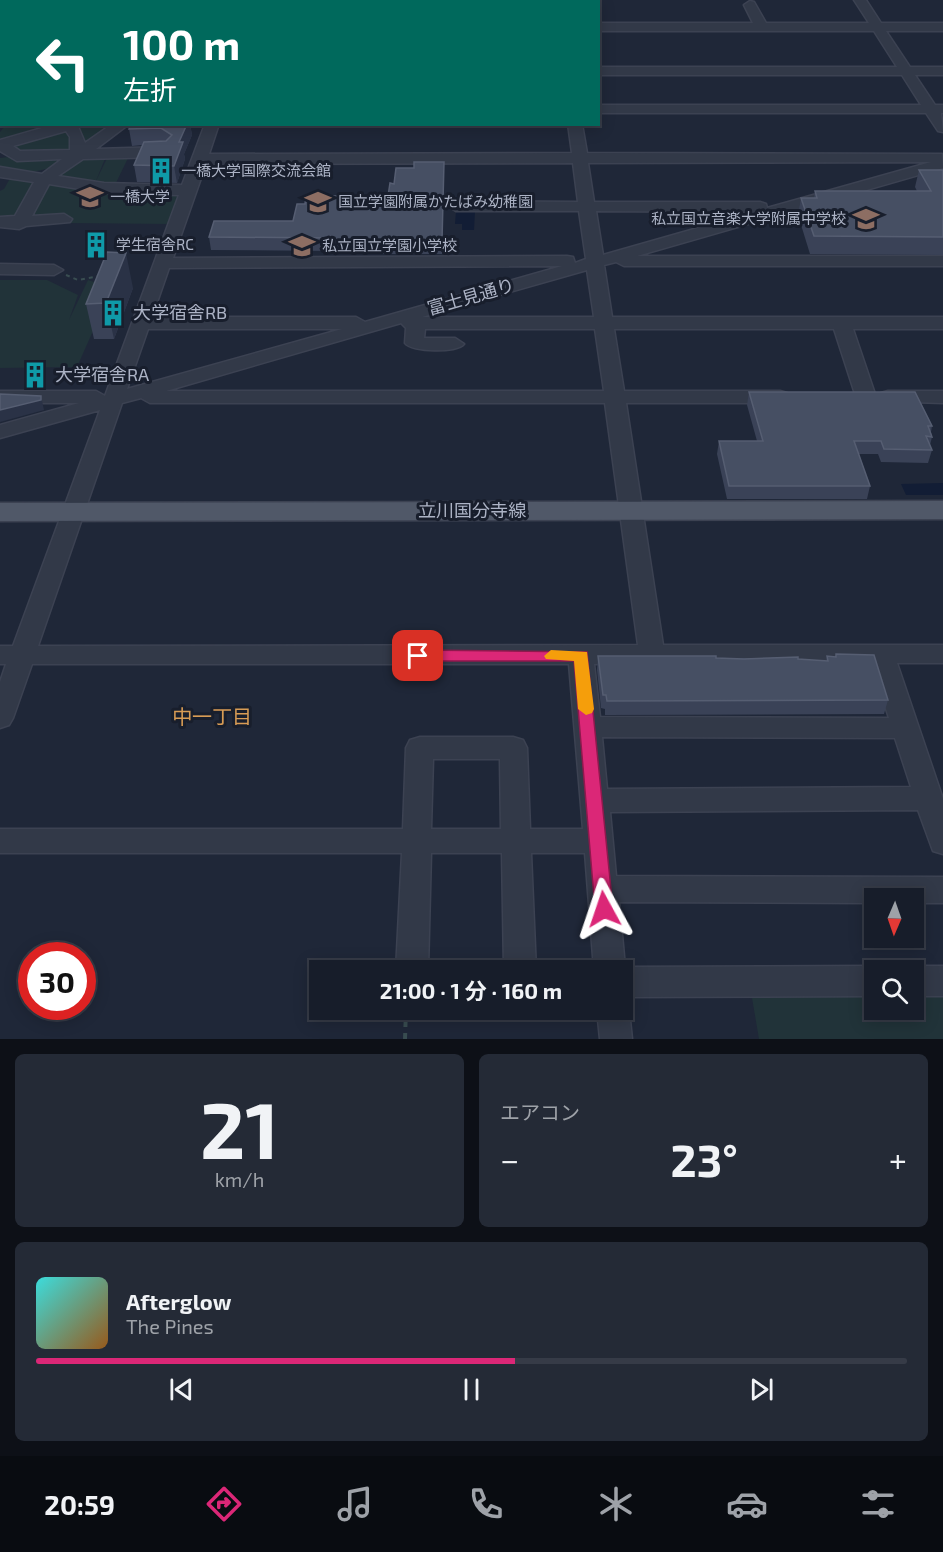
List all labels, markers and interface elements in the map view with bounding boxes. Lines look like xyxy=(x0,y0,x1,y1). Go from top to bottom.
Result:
text: 100 m xyxy=(123,18,240,68)
icon: left xyxy=(24,24,102,102)
text: 左折 xyxy=(123,73,177,105)
building icon: 一橋大学国際交流会館 xyxy=(146,156,176,186)
place label: 一橋大学国際交流会館 xyxy=(181,161,331,179)
school or university icon: 一橋大学 xyxy=(75,182,105,212)
place label: 一橋大学 xyxy=(110,187,170,205)
school or university icon: 国立学園附属かたばみ幼稚園 xyxy=(303,187,333,217)
place label: 国立学園附属かたばみ幼稚園 xyxy=(338,192,533,210)
school or university icon: 私立国立音楽大学附属中学校 xyxy=(851,204,881,234)
place label: 私立国立音楽大学附属中学校 xyxy=(651,209,846,227)
building icon: 学生宿舎RC xyxy=(81,230,111,260)
school or university icon: 私立国立学園小学校 xyxy=(287,231,317,261)
place label: 学生宿舎RC xyxy=(116,235,194,253)
place label: 私立国立学園小学校 xyxy=(322,236,457,254)
street label: 富士見通り xyxy=(424,273,517,319)
building icon: 大学宿舎RB xyxy=(98,298,128,328)
place label: 大学宿舎RB xyxy=(133,301,227,323)
building icon: 大学宿舎RA xyxy=(20,360,50,390)
place label: 大学宿舎RA xyxy=(55,363,150,385)
street label: 立川国分寺線 xyxy=(418,499,526,521)
pin xyxy=(392,630,443,681)
icon: arrive xyxy=(401,639,434,672)
district label: 中一丁目 xyxy=(172,704,252,728)
position arrow xyxy=(572,877,636,941)
north arrow xyxy=(864,888,924,948)
map controls xyxy=(864,888,924,1020)
speed limit sign: 30 xyxy=(18,942,96,1020)
button: search xyxy=(864,960,924,1020)
text: 21:00 · 1 分 · 160 m xyxy=(380,977,562,1003)
text: 21 xyxy=(200,1081,279,1175)
text: エアコン xyxy=(500,1100,580,1124)
text: 23° xyxy=(670,1132,738,1186)
text: − xyxy=(500,1139,519,1179)
text: + xyxy=(889,1139,907,1179)
text: km/h xyxy=(215,1167,264,1191)
text: Afterglow xyxy=(126,1288,231,1314)
text: The Pines xyxy=(126,1314,214,1338)
icon: previous xyxy=(165,1373,198,1406)
icon: pause xyxy=(455,1373,488,1406)
icon: next xyxy=(745,1373,778,1406)
icon: directions xyxy=(203,1483,245,1525)
icon: music xyxy=(334,1483,376,1525)
icon: phone xyxy=(465,1483,507,1525)
icon: climate xyxy=(595,1483,637,1525)
icon: car xyxy=(726,1483,768,1525)
icon: filters xyxy=(857,1483,899,1525)
text: 20:59 xyxy=(44,1488,115,1520)

